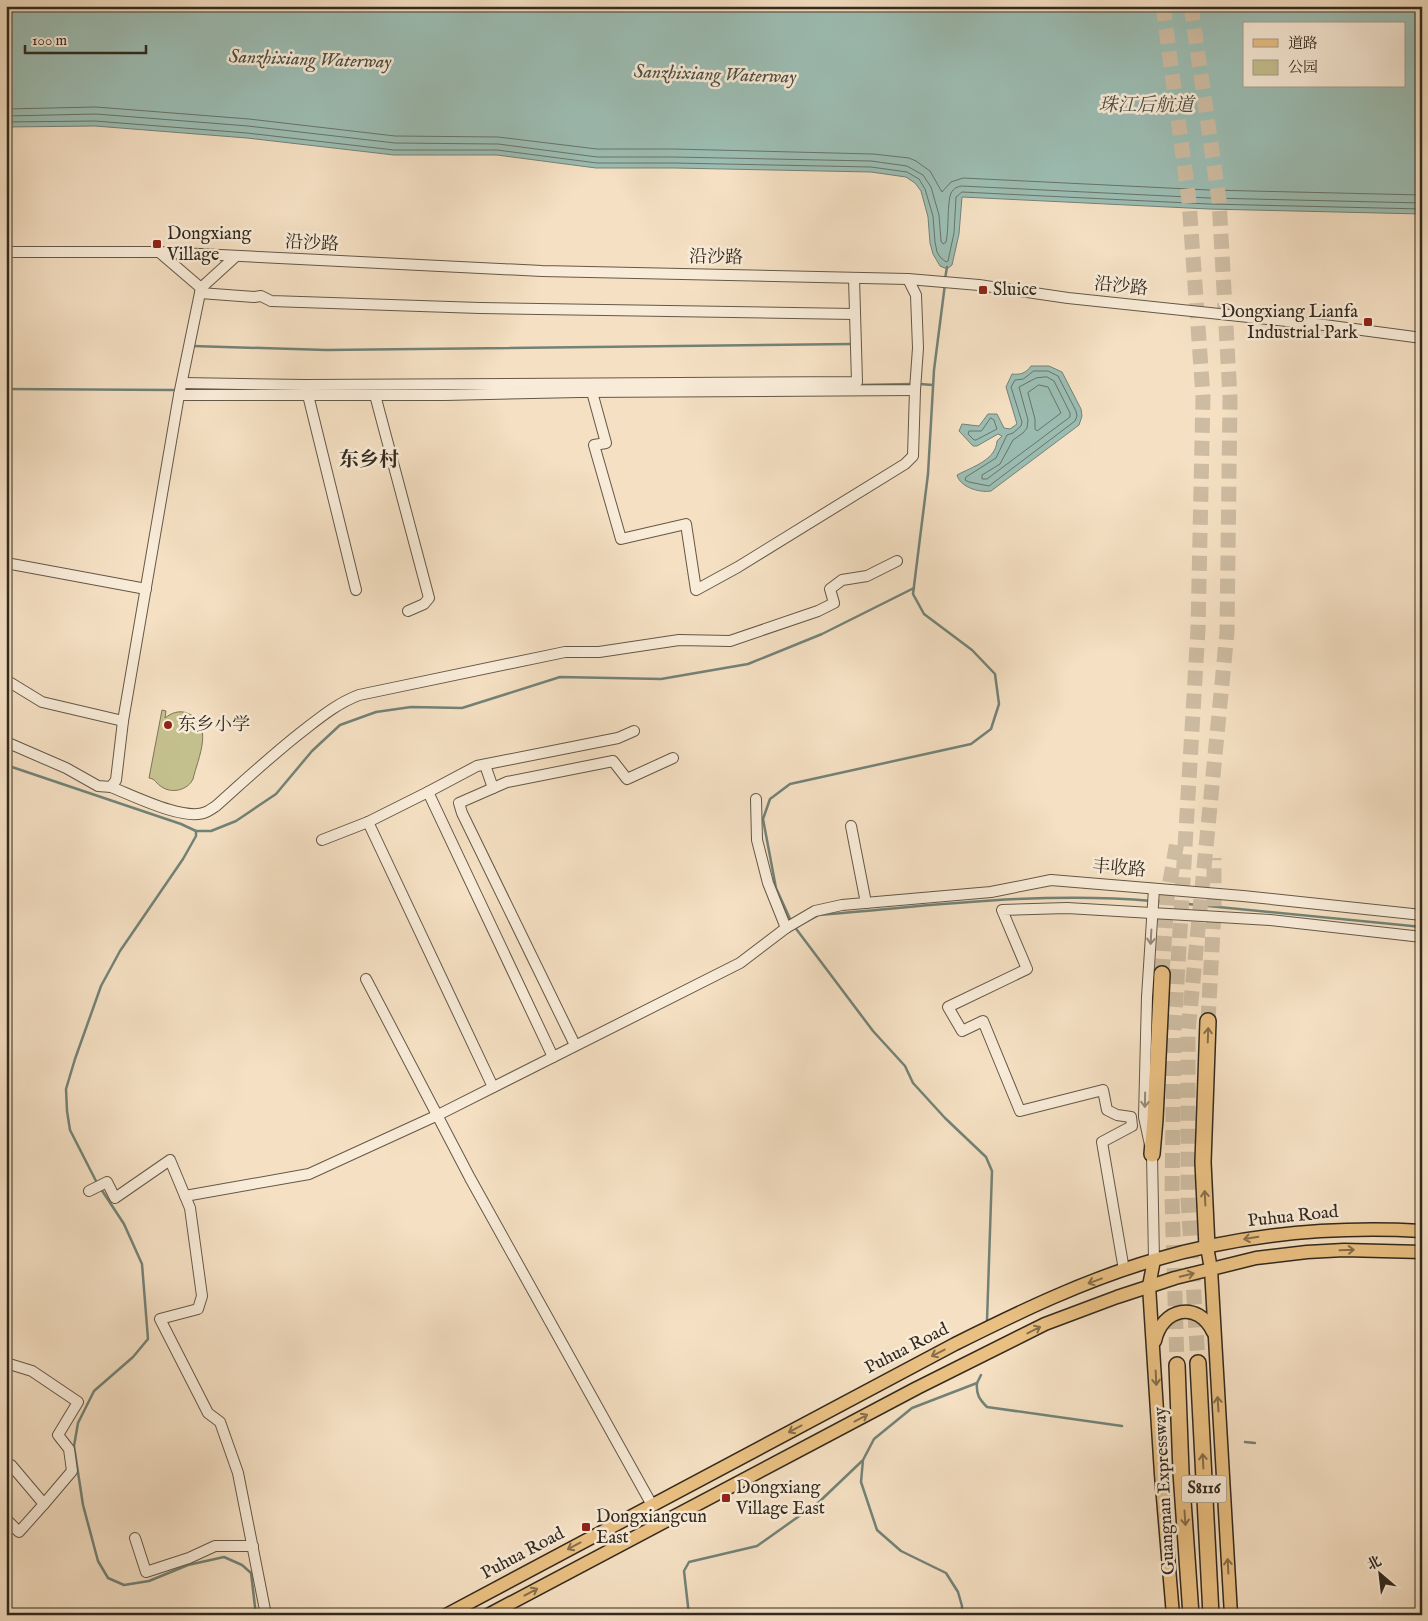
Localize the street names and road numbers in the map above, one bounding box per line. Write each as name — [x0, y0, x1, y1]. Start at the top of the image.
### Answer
street label: 沿沙路 — [284, 231, 340, 257]
street label: 沿沙路 — [689, 246, 743, 270]
street label: 沿沙路 — [1093, 273, 1149, 301]
street label: 丰收路 — [1091, 855, 1147, 883]
street label: Puhua Road — [1247, 1201, 1340, 1233]
street label: Puhua Road — [861, 1318, 953, 1380]
street label: Guangnan Expressway — [1149, 1406, 1181, 1576]
road number: S8116 — [1182, 1476, 1226, 1502]
street label: Puhua Road — [477, 1522, 569, 1586]

